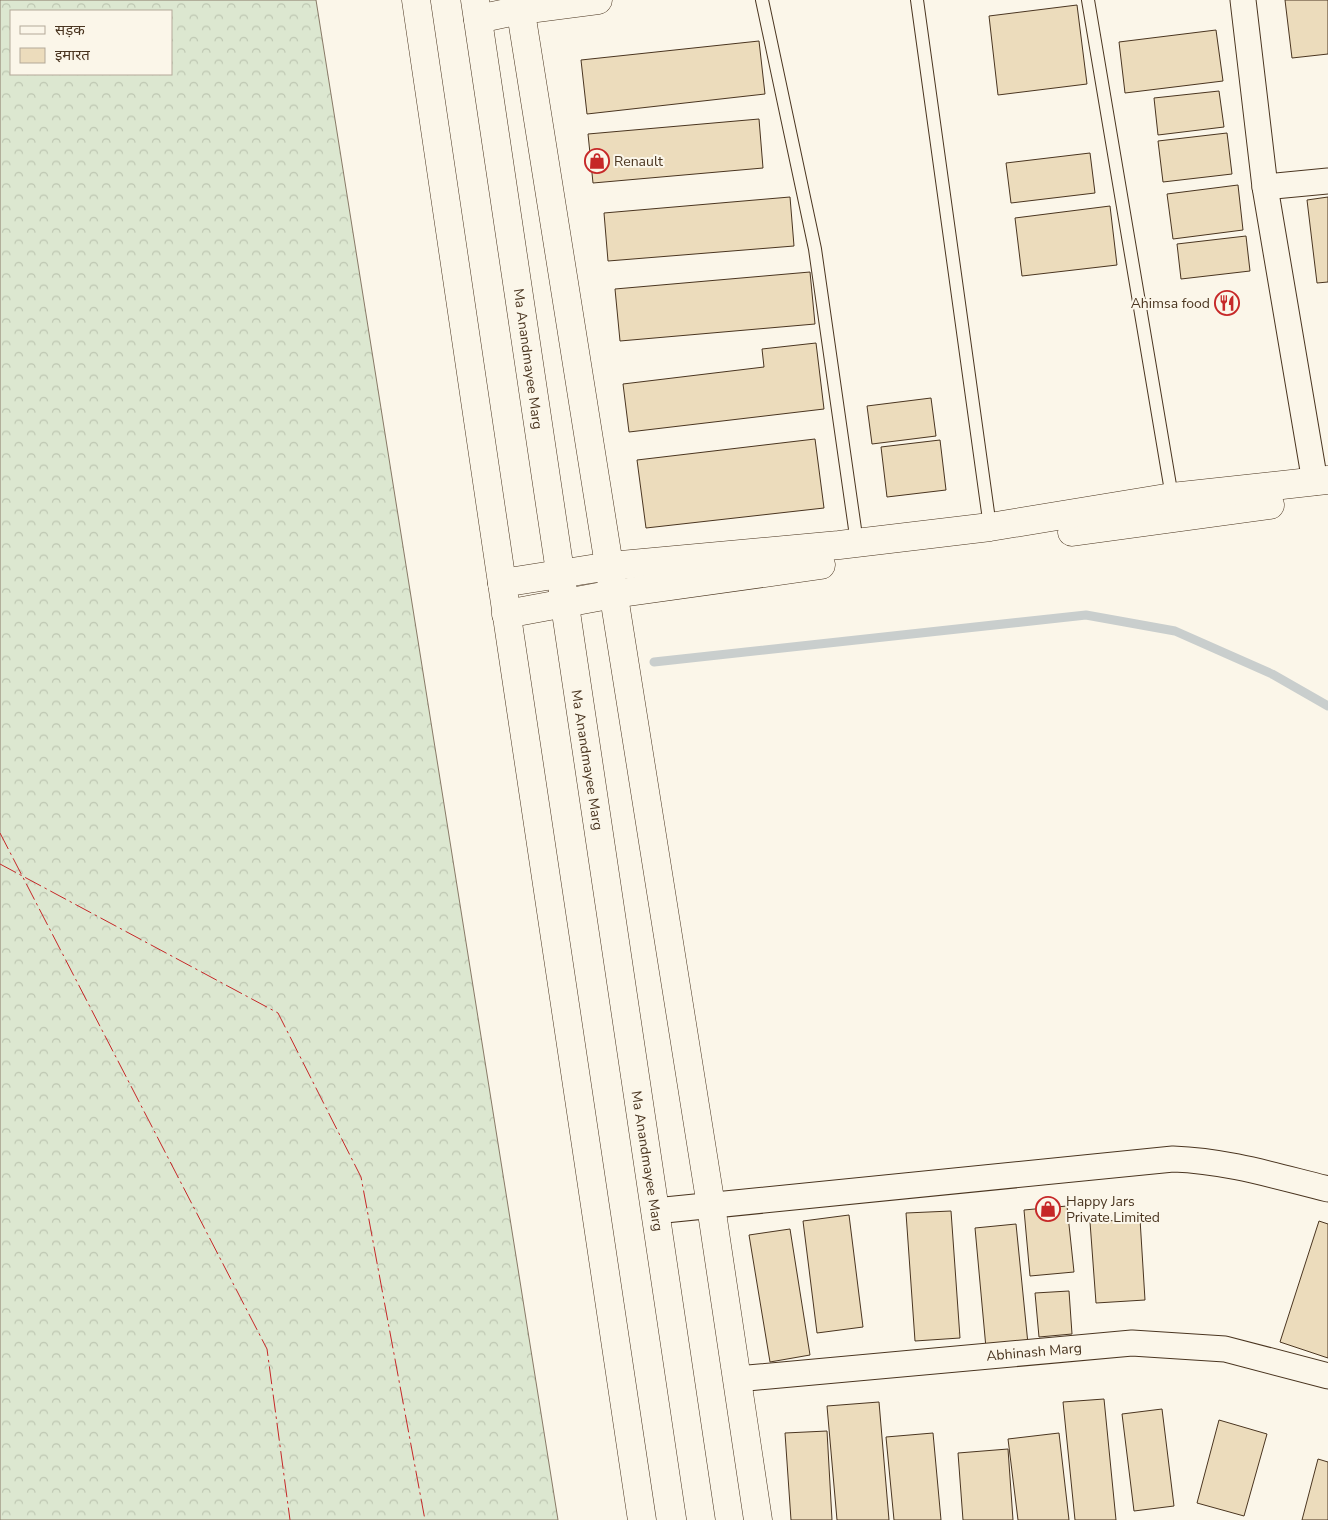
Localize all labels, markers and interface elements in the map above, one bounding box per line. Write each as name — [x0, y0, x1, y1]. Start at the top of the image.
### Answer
legend — [10, 10, 172, 75]
text: सड़क — [55, 20, 85, 40]
text: इमारत — [55, 45, 90, 65]
shop icon: Renault — [584, 148, 610, 174]
place label: Renault — [614, 152, 663, 171]
street label: Ma Anandmayee Marg — [509, 287, 547, 431]
restaurant icon: Ahimsa food — [1214, 290, 1240, 316]
place label: Ahimsa food — [1131, 294, 1210, 313]
street label: Ma Anandmayee Marg — [567, 688, 607, 832]
street label: Ma Anandmayee Marg — [627, 1089, 667, 1233]
place label: Happy Jars Private Limited — [1066, 1192, 1160, 1227]
shop icon: Happy Jars Private Limited — [1035, 1196, 1061, 1222]
street label: Abhinash Marg — [985, 1338, 1083, 1366]

